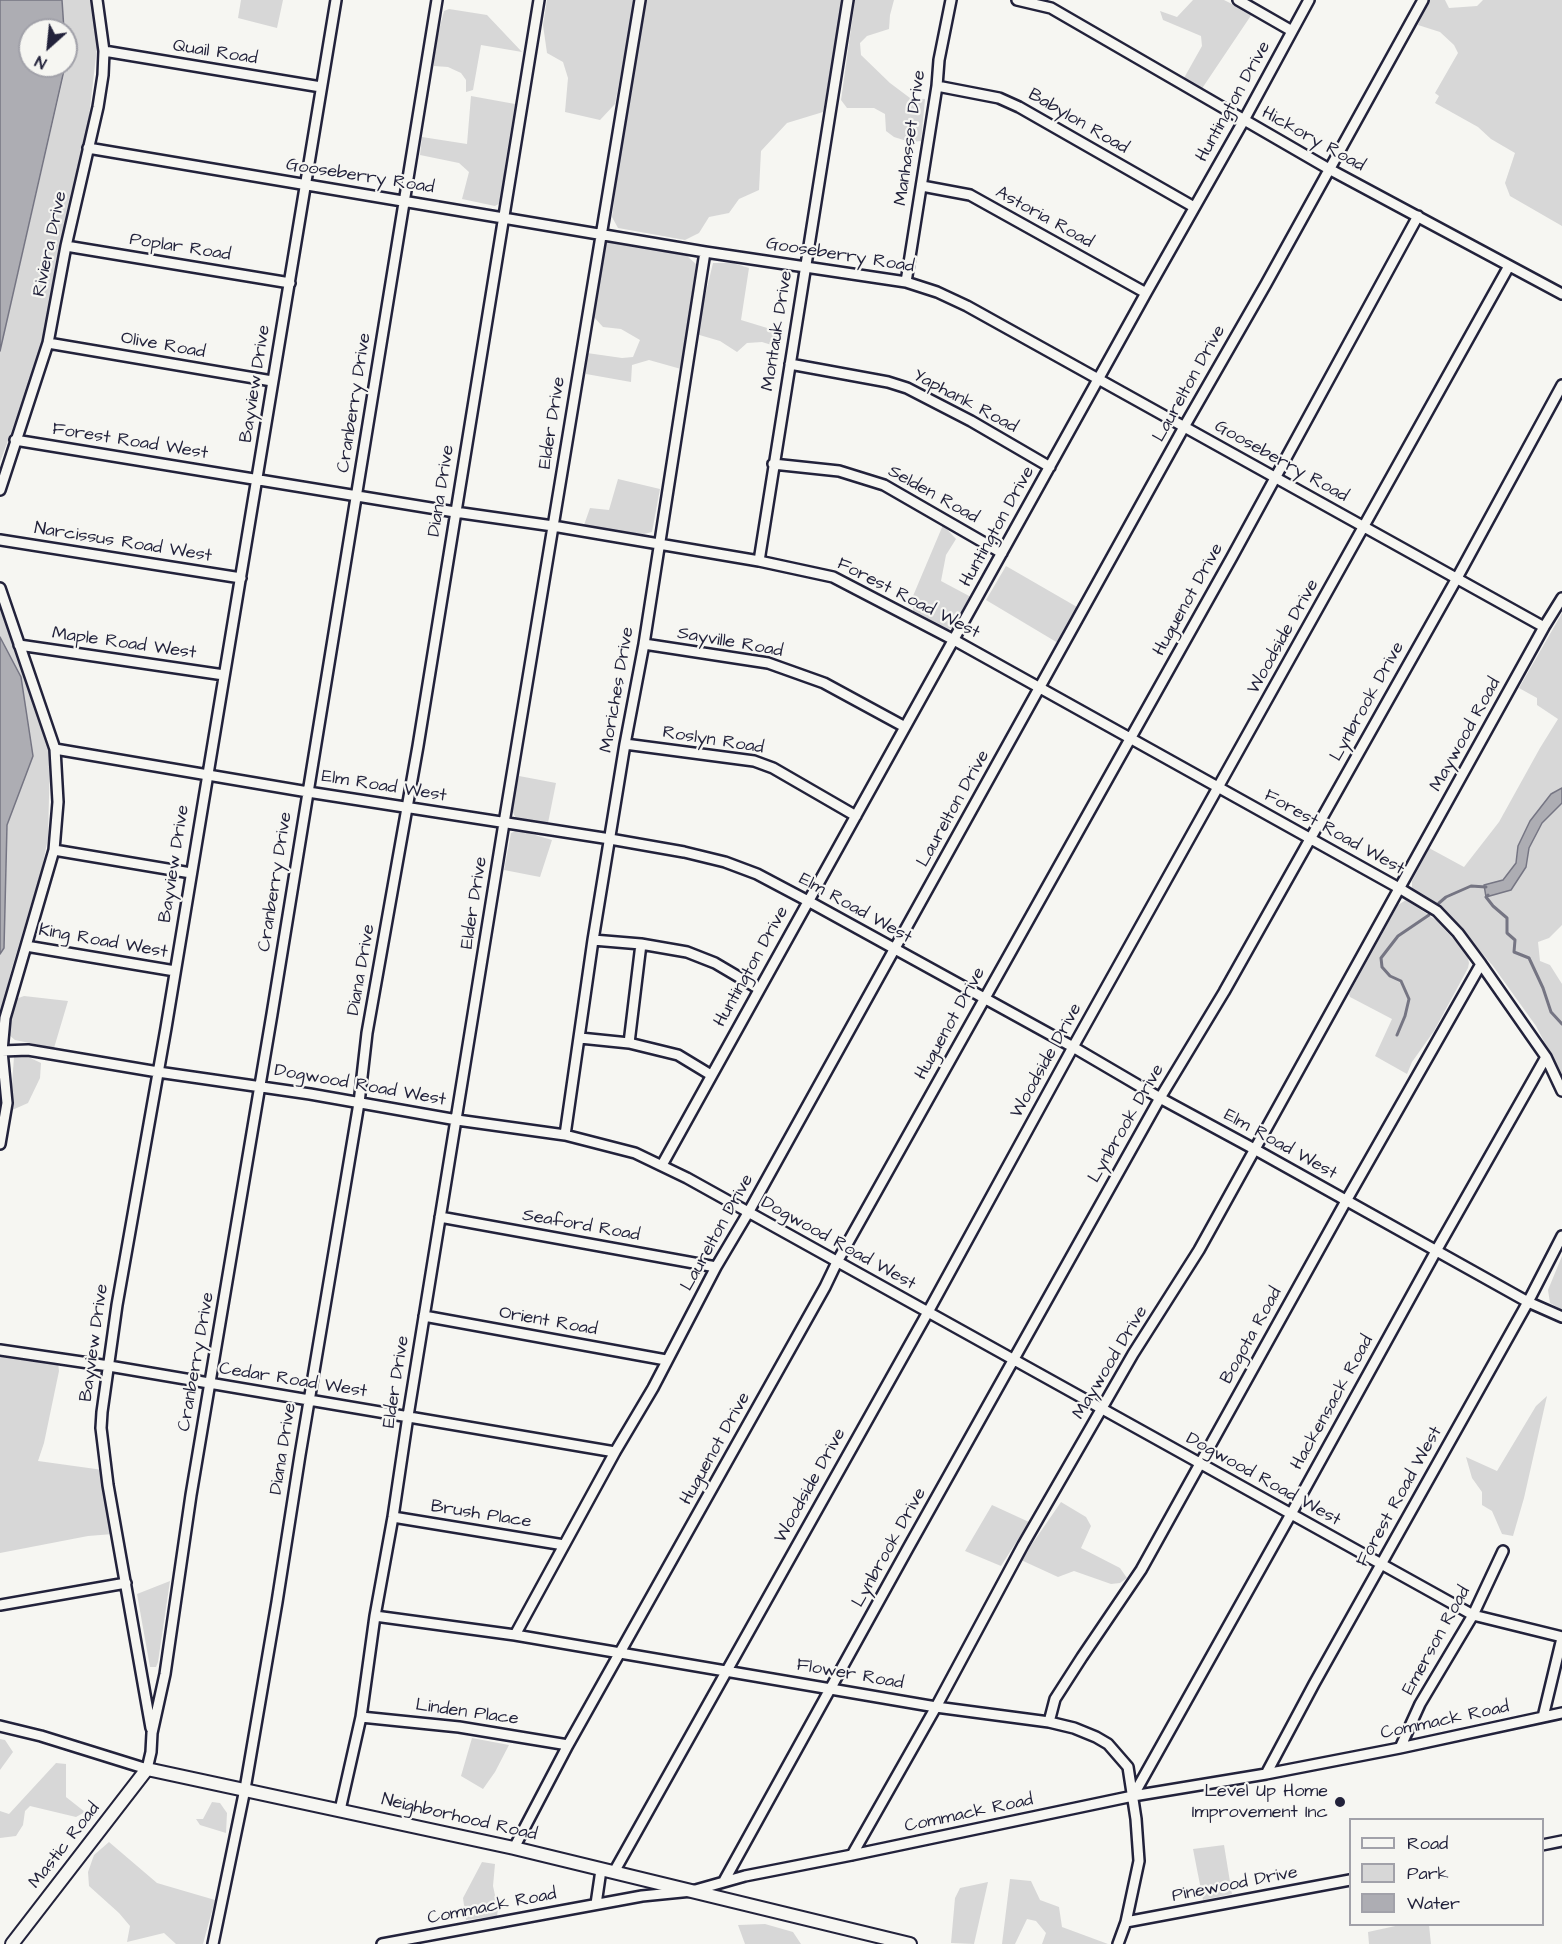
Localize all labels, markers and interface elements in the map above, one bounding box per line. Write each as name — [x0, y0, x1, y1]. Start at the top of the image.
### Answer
north arrow — [18, 18, 78, 78]
street label: Quail Road — [171, 36, 259, 70]
street label: Huntington Drive — [1192, 38, 1276, 166]
text: N — [31, 50, 50, 74]
street label: Manhasset Drive — [891, 69, 931, 207]
street label: Babylon Road — [1024, 85, 1132, 159]
street label: Hickory Road — [1258, 103, 1368, 177]
street label: Gooseberry Road — [284, 155, 436, 199]
street label: Astoria Road — [991, 182, 1097, 254]
street label: Riviera Drive — [29, 189, 73, 299]
street label: Poplar Road — [128, 229, 232, 267]
street label: Gooseberry Road — [764, 234, 916, 278]
street label: Montauk Drive — [758, 269, 798, 393]
street label: Laurelton Drive — [1149, 322, 1231, 446]
street label: Bayview Drive — [236, 324, 276, 444]
street label: Olive Road — [119, 328, 207, 364]
street label: Cranberry Drive — [333, 332, 377, 474]
street label: Yaphank Road — [909, 365, 1021, 439]
street label: Elder Drive — [535, 375, 571, 471]
street label: Gooseberry Road — [1210, 416, 1352, 508]
street label: Forest Road West — [51, 419, 209, 465]
street label: Diana Drive — [424, 444, 460, 538]
street label: Selden Road — [884, 461, 982, 529]
street label: Huntington Drive — [956, 463, 1040, 591]
street label: Narcissus Road West — [33, 518, 213, 568]
street label: Huguenot Drive — [1149, 540, 1229, 660]
street label: Forest Road West — [833, 554, 983, 644]
street label: Woodside Drive — [1244, 576, 1324, 698]
street label: Maple Road West — [51, 623, 197, 665]
street label: Sayville Road — [676, 623, 784, 663]
street label: Moriches Drive — [596, 625, 640, 755]
street label: Lynbrook Drive — [1326, 638, 1410, 766]
street label: Maywood Road — [1426, 674, 1506, 796]
street label: Roslyn Road — [661, 722, 765, 760]
street label: Laurelton Drive — [913, 747, 995, 871]
street label: Elm Road West — [320, 766, 448, 808]
street label: Forest Road West — [1260, 785, 1408, 881]
street label: Bayview Drive — [155, 804, 195, 924]
street label: Cranberry Drive — [254, 811, 298, 953]
street label: Elder Drive — [457, 855, 493, 951]
street label: Elm Road West — [795, 869, 915, 949]
street label: Huntington Drive — [710, 903, 794, 1031]
street label: King Road West — [37, 920, 169, 964]
street label: Diana Drive — [343, 923, 381, 1017]
street label: Huguenot Drive — [911, 964, 991, 1084]
street label: Woodside Drive — [1007, 1000, 1087, 1122]
street label: Dogwood Road West — [273, 1060, 447, 1112]
street label: Lynbrook Drive — [1084, 1061, 1170, 1187]
street label: Elm Road West — [1220, 1105, 1340, 1185]
street label: Laurelton Drive — [677, 1171, 759, 1295]
street label: Dogwood Road West — [757, 1192, 919, 1296]
street label: Seaford Road — [521, 1205, 641, 1247]
street label: Bayview Drive — [76, 1283, 114, 1403]
street label: Bogota Road — [1217, 1284, 1287, 1388]
street label: Cranberry Drive — [174, 1291, 220, 1433]
street label: Maywood Drive — [1069, 1302, 1153, 1424]
street label: Orient Road — [497, 1303, 599, 1341]
street label: Hackensack Road — [1287, 1332, 1379, 1474]
street label: Elder Drive — [379, 1334, 415, 1430]
street label: Cedar Road West — [217, 1359, 369, 1403]
street label: Huguenot Drive — [676, 1389, 756, 1509]
street label: Diana Drive — [266, 1402, 302, 1496]
street label: Forest Road West — [1352, 1423, 1448, 1571]
street label: Woodside Drive — [771, 1425, 851, 1547]
street label: Dogwood Road West — [1182, 1428, 1344, 1532]
street label: Lynbrook Drive — [848, 1484, 932, 1612]
street label: Brush Place — [429, 1496, 533, 1534]
street label: Emerson Road — [1398, 1583, 1476, 1699]
street label: Flower Road — [795, 1655, 905, 1695]
street label: Linden Place — [414, 1695, 520, 1731]
street label: Commack Road — [1379, 1697, 1511, 1745]
place label: Level Up Home Improvement Inc — [1192, 1781, 1328, 1824]
street label: Neighborhood Road — [379, 1790, 539, 1846]
street label: Commack Road — [903, 1790, 1035, 1838]
marker: Level Up Home Improvement Inc — [1333, 1795, 1347, 1809]
street label: Mastic Road — [25, 1799, 105, 1893]
legend — [1349, 1818, 1544, 1926]
text: Road — [1407, 1831, 1448, 1856]
text: Park — [1407, 1861, 1449, 1886]
street label: Pinewood Drive — [1170, 1862, 1300, 1908]
street label: Commack Road — [426, 1884, 558, 1930]
text: Water — [1407, 1891, 1460, 1916]

